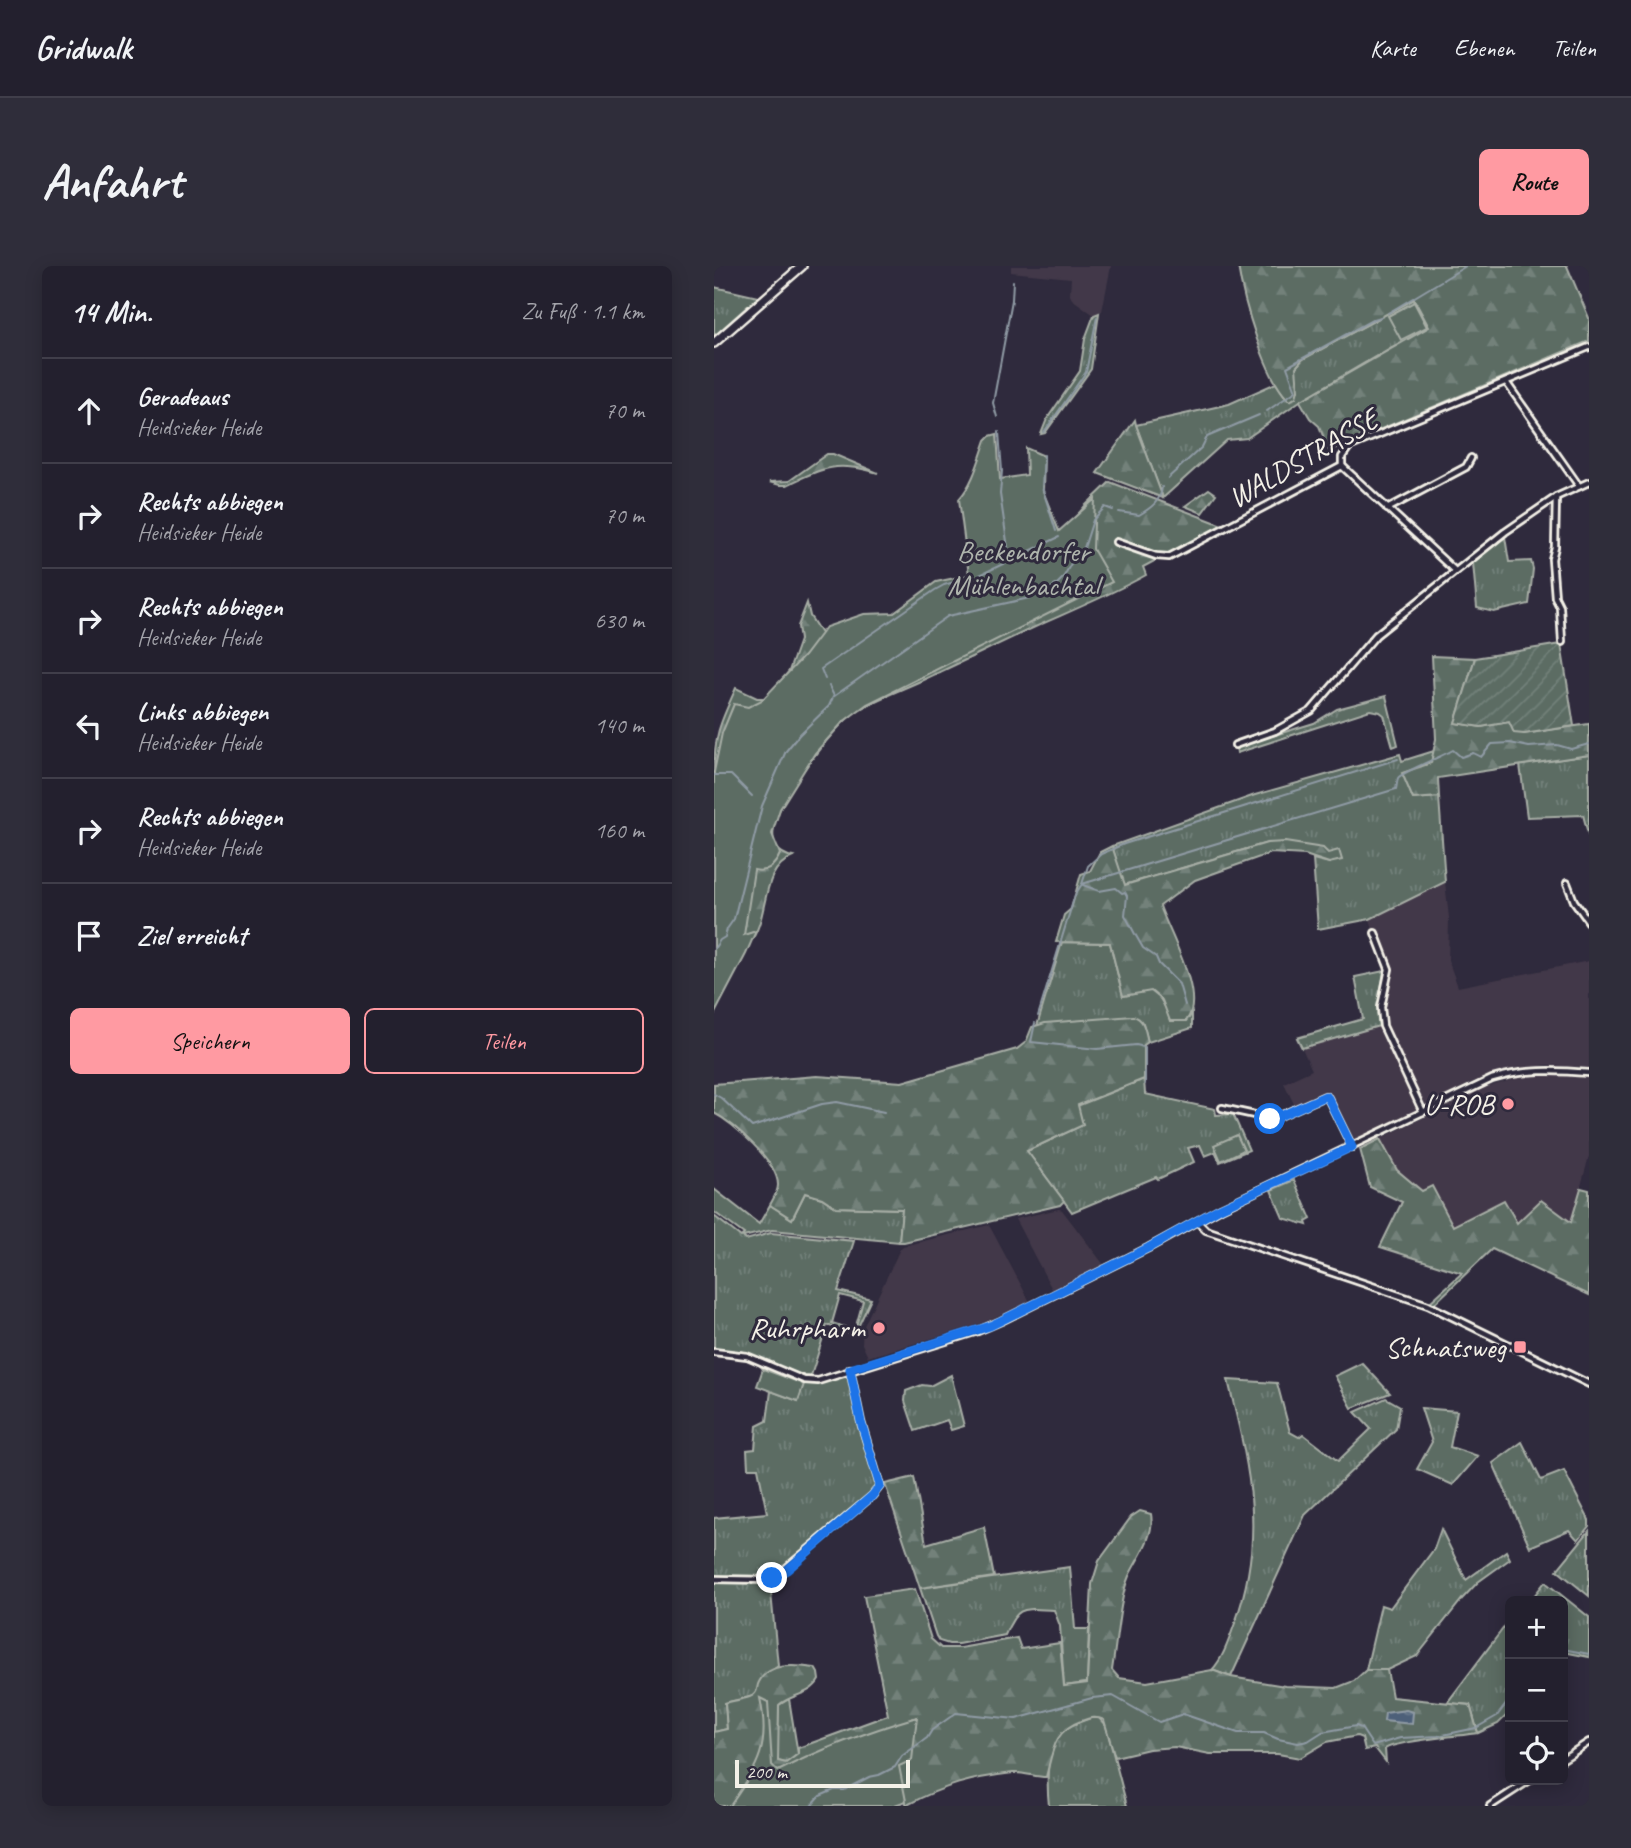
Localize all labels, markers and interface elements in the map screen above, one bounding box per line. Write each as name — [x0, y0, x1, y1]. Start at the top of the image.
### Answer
text: Gridwalk — [35, 27, 132, 69]
text: Karte — [1370, 33, 1416, 63]
text: Ebenen — [1454, 33, 1514, 63]
text: Teilen — [1552, 33, 1596, 63]
button: Route — [1479, 149, 1589, 215]
text: Anfahrt — [42, 151, 182, 213]
text: 14 Min. — [70, 293, 152, 331]
text: Zu Fuß · 1.1 km — [522, 297, 644, 326]
text: Geradeaus — [137, 380, 228, 413]
icon: ahead — [70, 392, 108, 430]
text: 70 m — [605, 396, 644, 425]
street label: WALDSTRASSE — [1221, 398, 1388, 516]
text: Heidsieker Heide — [137, 413, 261, 442]
text: Rechts abbiegen — [137, 485, 283, 518]
icon: right — [70, 497, 108, 535]
text: 70 m — [605, 501, 644, 530]
text: Heidsieker Heide — [137, 518, 261, 547]
park label: Beckendorfer Mühlenbachtal — [947, 532, 1104, 604]
text: Rechts abbiegen — [137, 590, 283, 623]
icon: right — [70, 602, 108, 640]
text: 630 m — [595, 606, 644, 635]
text: Heidsieker Heide — [137, 623, 261, 652]
text: Links abbiegen — [137, 695, 268, 728]
icon: left — [70, 707, 108, 745]
text: 140 m — [595, 711, 644, 740]
text: Heidsieker Heide — [137, 728, 261, 757]
text: Rechts abbiegen — [137, 800, 283, 833]
icon: right — [70, 812, 108, 850]
text: 160 m — [595, 816, 644, 845]
text: Heidsieker Heide — [137, 833, 261, 862]
icon: arrive — [70, 917, 108, 955]
text: Ziel erreicht — [137, 919, 247, 952]
button: Speichern — [70, 1008, 350, 1074]
button: Teilen — [364, 1008, 644, 1074]
place label: U-ROB — [1424, 1085, 1497, 1123]
marker: U-ROB — [1500, 1096, 1516, 1112]
route start — [1254, 1103, 1285, 1134]
place label: Ruhrpharm — [749, 1309, 866, 1347]
marker: Ruhrpharm — [871, 1320, 887, 1336]
place label: Schnatsweg — [1385, 1328, 1507, 1366]
marker: Schnatsweg — [1512, 1339, 1528, 1355]
route end — [756, 1562, 787, 1593]
map controls — [1505, 1596, 1568, 1785]
button: + — [1505, 1596, 1568, 1659]
button: − — [1505, 1659, 1568, 1722]
button: locate — [1505, 1722, 1568, 1785]
scale bar — [735, 1757, 910, 1789]
text: 200 m — [746, 1760, 787, 1784]

